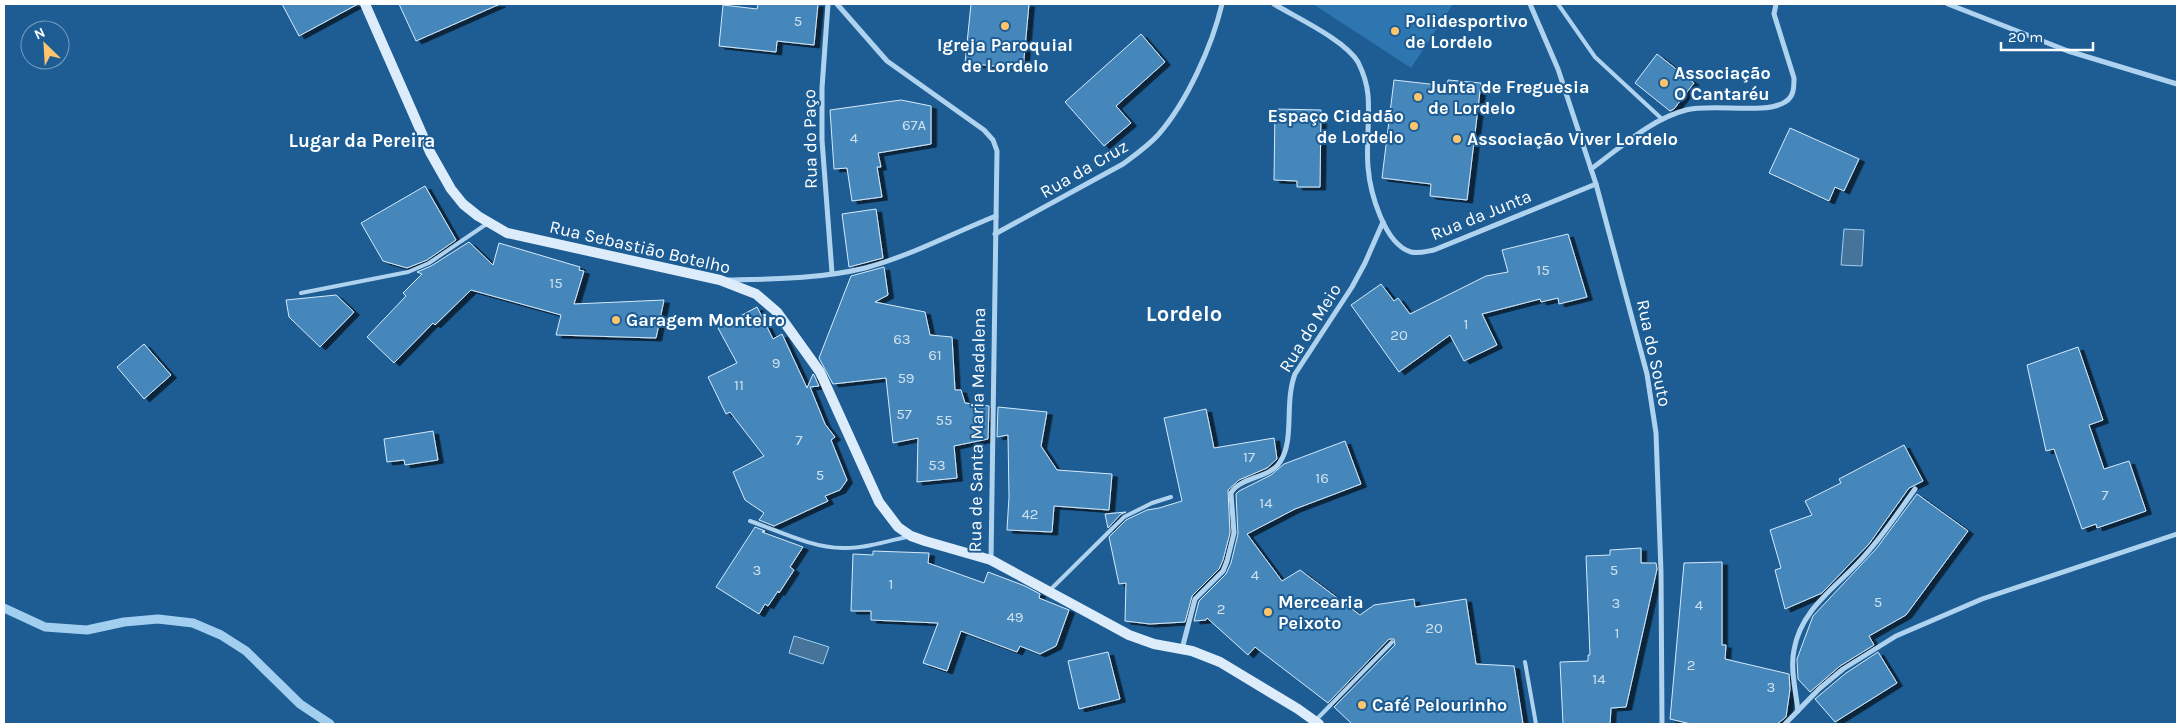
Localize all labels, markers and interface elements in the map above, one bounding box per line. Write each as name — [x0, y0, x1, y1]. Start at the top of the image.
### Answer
place label: Polidesportivo de Lordelo — [1405, 10, 1528, 53]
house number: 5 — [794, 12, 802, 30]
north arrow — [20, 20, 70, 70]
marker: Igreja Paroquial de Lordelo — [999, 20, 1011, 32]
scale bar — [2001, 20, 2094, 52]
text: N — [32, 24, 48, 43]
marker: Polidesportivo de Lordelo — [1389, 25, 1401, 37]
text: 20 m — [2008, 28, 2043, 46]
place label: Igreja Paroquial de Lordelo — [937, 34, 1073, 77]
place label: Associação O Cantaréu — [1674, 62, 1771, 105]
place label: Junta de Freguesia de Lordelo — [1428, 76, 1590, 119]
marker: Associação O Cantaréu — [1658, 77, 1670, 89]
street label: Rua do Paço — [798, 89, 822, 189]
marker: Junta de Freguesia de Lordelo — [1412, 91, 1424, 103]
place label: Espaço Cidadão de Lordelo — [1268, 105, 1404, 148]
house number: 67A — [902, 116, 927, 134]
marker: Espaço Cidadão de Lordelo — [1408, 120, 1420, 132]
place label: Associação Viver Lordelo — [1467, 128, 1678, 150]
house number: 4 — [850, 129, 859, 147]
district label: Lugar da Pereira — [289, 130, 435, 152]
marker: Associação Viver Lordelo — [1451, 133, 1463, 145]
street label: Rua da Cruz — [1036, 135, 1132, 203]
street label: Rua da Junta — [1427, 185, 1535, 245]
street label: Rua Sebastião Botelho — [547, 215, 733, 279]
house number: 15 — [1536, 261, 1550, 279]
house number: 15 — [549, 274, 563, 292]
street label: Rua do Meio — [1274, 280, 1346, 376]
street label: Rua do Souto — [1632, 297, 1676, 409]
district label: Lordelo — [1146, 301, 1222, 327]
street label: Rua de Santa Maria Madalena — [964, 307, 990, 553]
place label: Garagem Monteiro — [626, 309, 785, 331]
marker: Garagem Monteiro — [610, 314, 622, 326]
house number: 1 — [1464, 315, 1468, 333]
house number: 20 — [1390, 326, 1408, 344]
house number: 63 — [893, 330, 911, 348]
house number: 61 — [928, 346, 942, 364]
house number: 9 — [772, 354, 780, 372]
house number: 59 — [897, 369, 915, 387]
house number: 11 — [734, 376, 744, 394]
house number: 57 — [896, 405, 912, 423]
house number: 55 — [936, 411, 952, 429]
house number: 7 — [795, 431, 803, 449]
house number: 17 — [1243, 448, 1255, 466]
house number: 53 — [928, 456, 946, 474]
house number: 5 — [816, 466, 824, 484]
house number: 16 — [1315, 469, 1329, 487]
house number: 7 — [2101, 486, 2109, 504]
house number: 14 — [1259, 494, 1273, 512]
house number: 42 — [1021, 505, 1039, 523]
house number: 3 — [753, 561, 761, 579]
house number: 5 — [1610, 561, 1618, 579]
house number: 4 — [1251, 566, 1260, 584]
house number: 1 — [889, 575, 893, 593]
place label: Mercearia Peixoto — [1278, 591, 1363, 634]
house number: 5 — [1874, 593, 1882, 611]
house number: 3 — [1612, 594, 1620, 612]
house number: 4 — [1695, 596, 1704, 614]
house number: 2 — [1217, 600, 1225, 618]
marker: Mercearia Peixoto — [1262, 606, 1274, 618]
house number: 49 — [1006, 608, 1024, 626]
house number: 20 — [1425, 619, 1443, 637]
house number: 1 — [1615, 624, 1619, 642]
house number: 2 — [1687, 656, 1695, 674]
house number: 14 — [1592, 670, 1606, 688]
house number: 3 — [1767, 678, 1775, 696]
place label: Café Pelourinho — [1372, 694, 1507, 716]
marker: Café Pelourinho — [1356, 699, 1368, 711]

